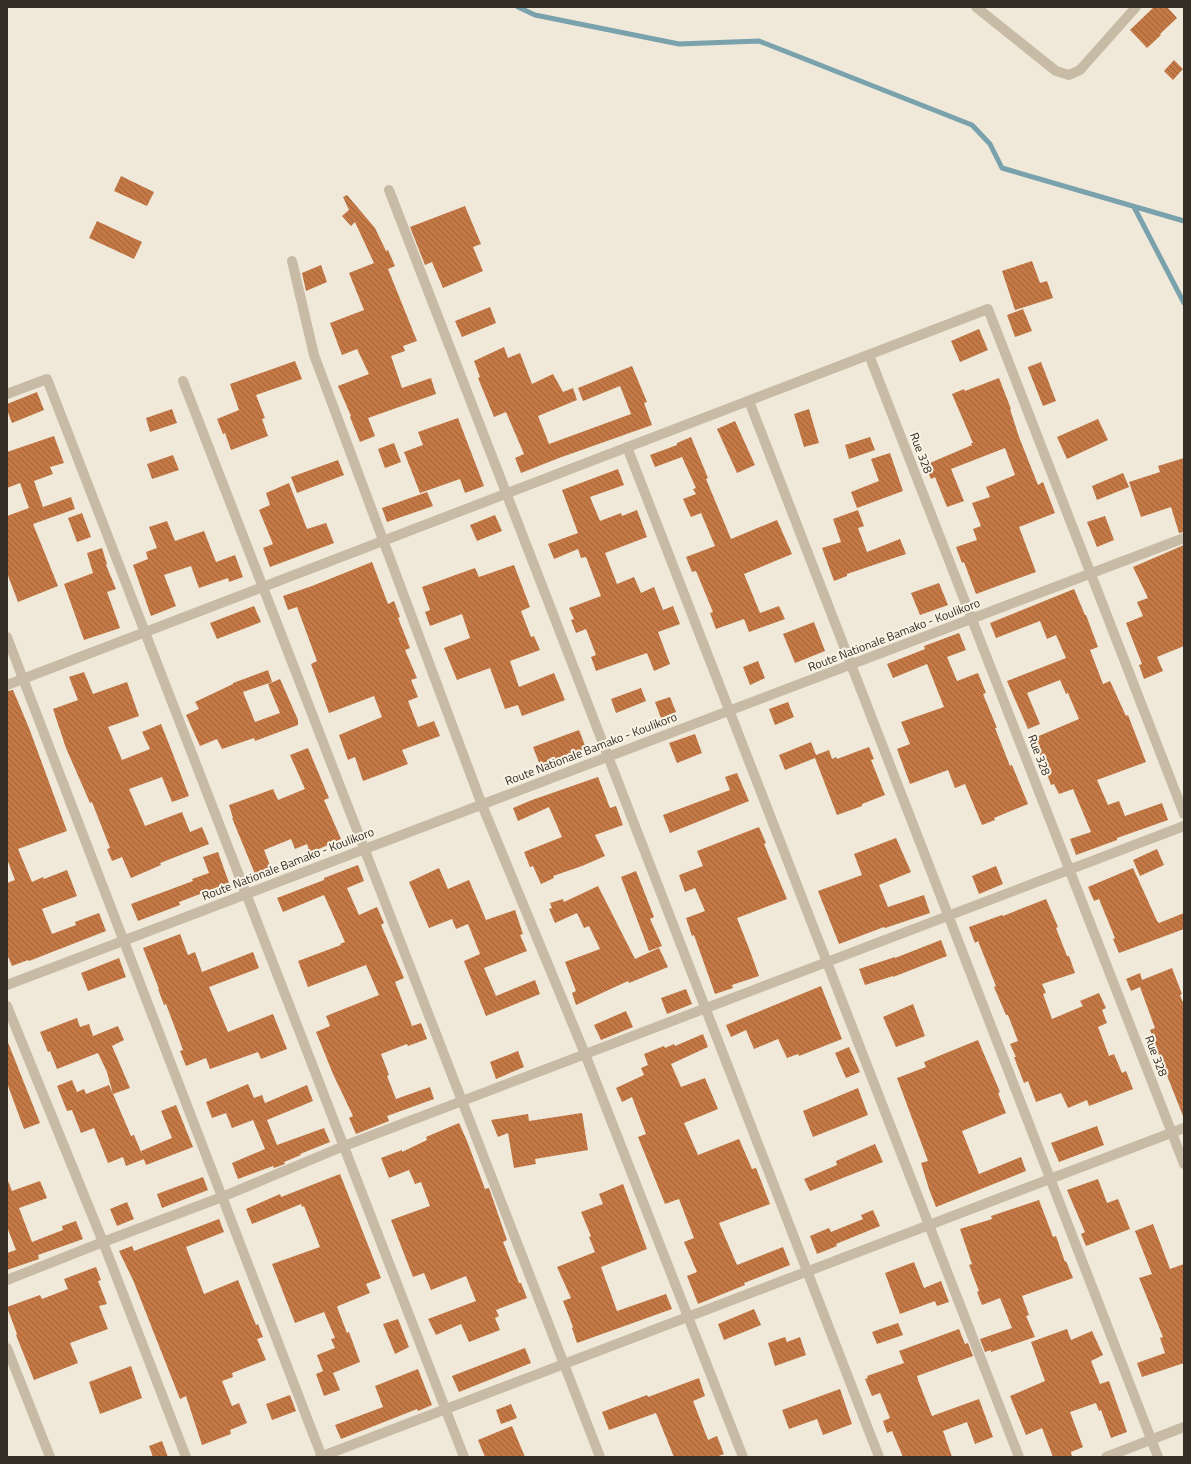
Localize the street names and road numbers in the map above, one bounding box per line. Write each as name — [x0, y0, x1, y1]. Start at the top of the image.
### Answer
street label: Rue 328 — [905, 430, 938, 476]
street label: Route Nationale Bamako - Koulikoro — [805, 593, 983, 676]
street label: Route Nationale Bamako - Koulikoro — [502, 707, 680, 790]
street label: Rue 328 — [1023, 732, 1056, 778]
street label: Route Nationale Bamako - Koulikoro — [199, 822, 377, 905]
street label: Rue 328 — [1140, 1033, 1173, 1079]

